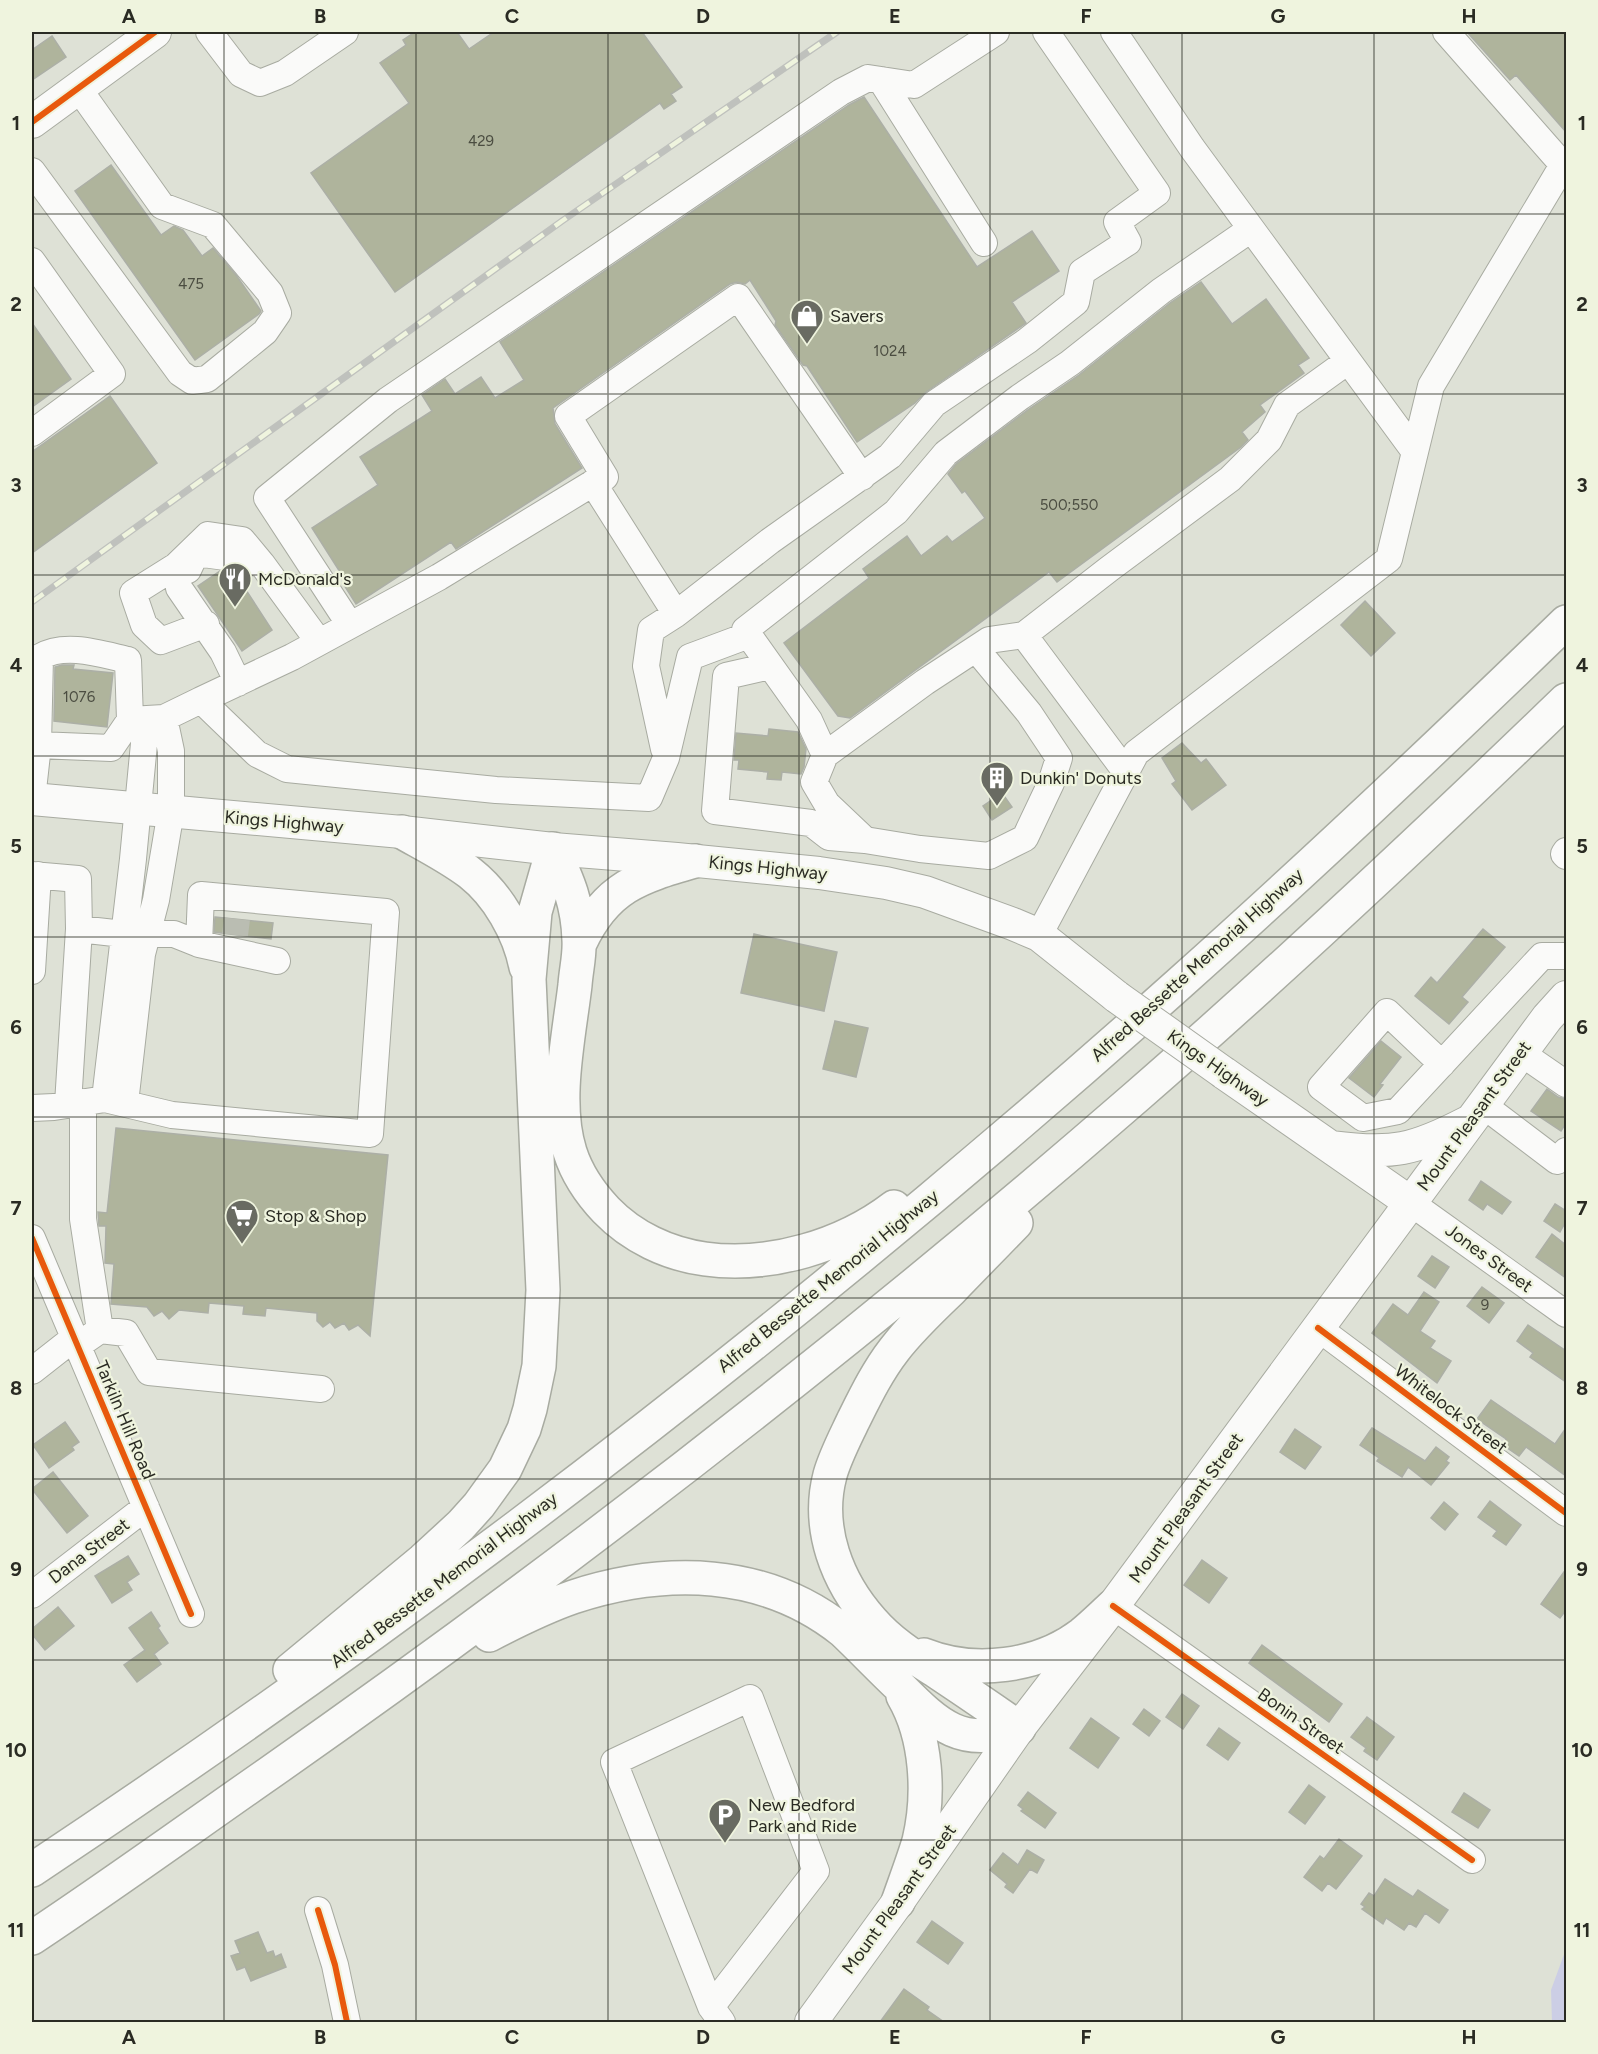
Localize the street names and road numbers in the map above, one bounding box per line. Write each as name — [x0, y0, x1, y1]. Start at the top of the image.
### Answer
street label: Kings Highway — [224, 806, 345, 838]
street label: Kings Highway — [708, 851, 829, 885]
street label: Alfred Bessette Memorial Highway — [1086, 863, 1308, 1066]
street label: Kings Highway — [1163, 1025, 1274, 1111]
street label: Mount Pleasant Street — [1412, 1037, 1536, 1195]
street label: Alfred Bessette Memorial Highway — [713, 1185, 943, 1377]
street label: Jones Street — [1441, 1219, 1537, 1297]
street label: Tarkiln Hill Road — [90, 1357, 160, 1483]
street label: Whitelock Street — [1390, 1359, 1512, 1459]
street label: Mount Pleasant Street — [1124, 1429, 1248, 1587]
street label: Alfred Bessette Memorial Highway — [326, 1487, 562, 1672]
street label: Dana Street — [44, 1513, 134, 1589]
street label: Bonin Street — [1254, 1683, 1349, 1759]
street label: Mount Pleasant Street — [837, 1820, 961, 1978]

